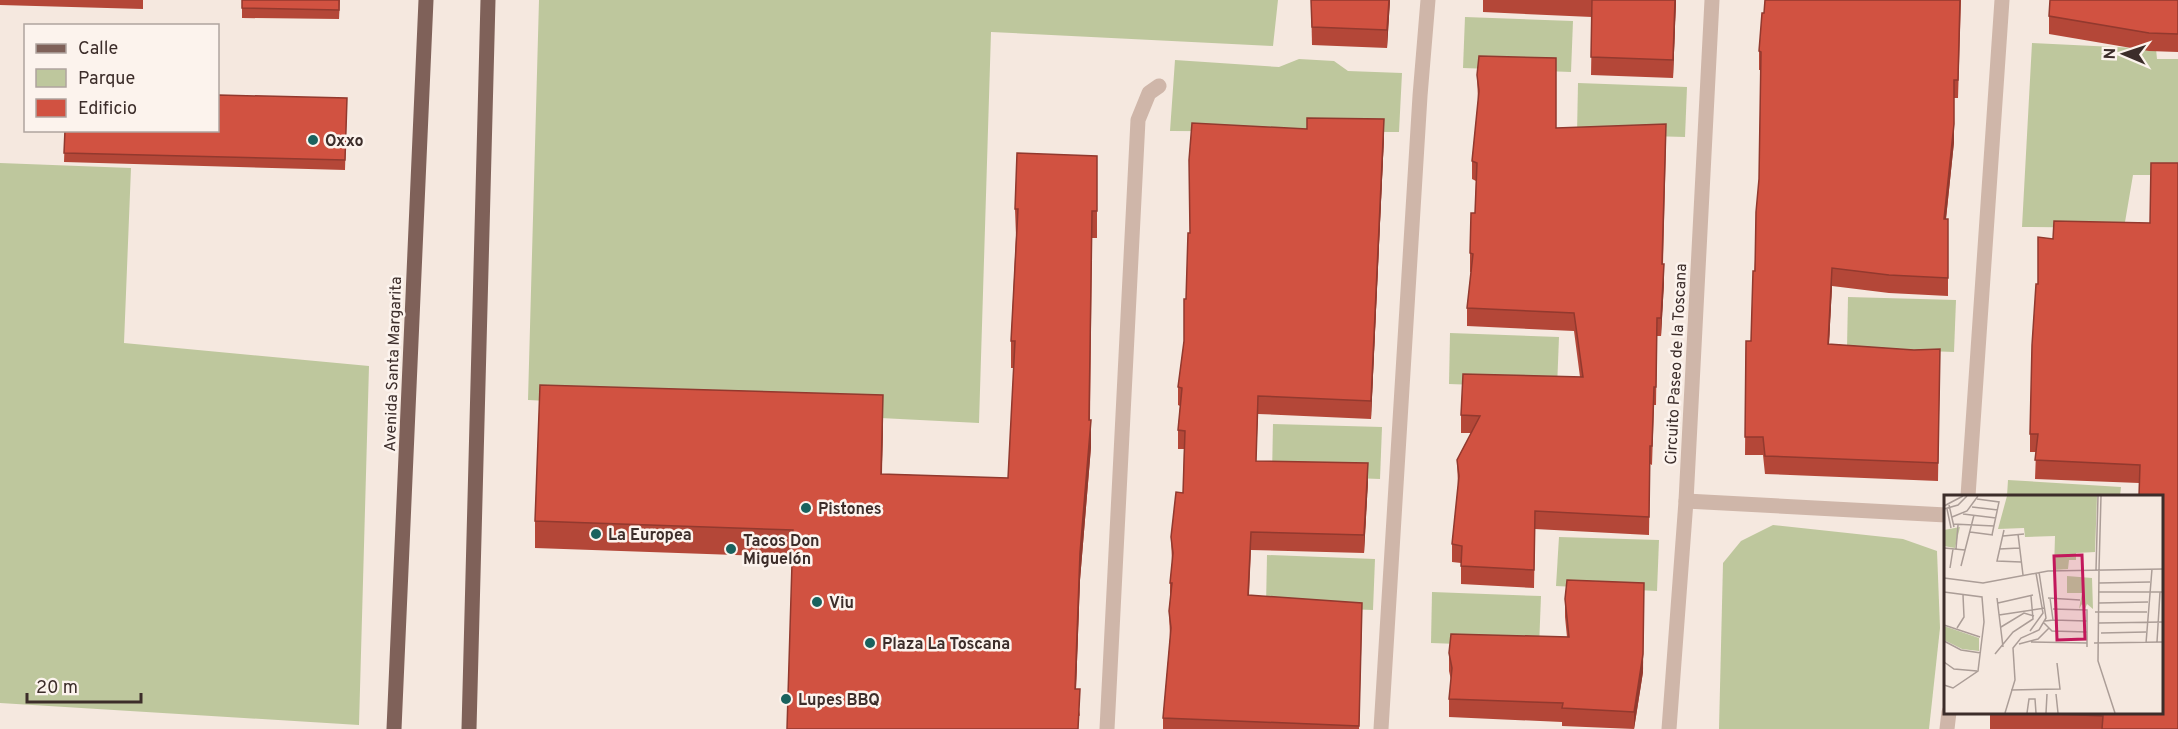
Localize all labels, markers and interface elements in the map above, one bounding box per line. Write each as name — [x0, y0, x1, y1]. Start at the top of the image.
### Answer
legend — [24, 24, 219, 132]
north arrow — [2094, 24, 2154, 84]
text: Calle — [78, 38, 118, 61]
text: N — [2101, 47, 2121, 60]
text: Parque — [78, 68, 135, 91]
text: Edificio — [78, 98, 137, 121]
place label: Oxxo — [325, 132, 364, 152]
marker: Oxxo — [306, 133, 320, 147]
street label: Circuito Paseo de la Toscana — [1662, 263, 1692, 465]
street label: Avenida Santa Margarita — [381, 276, 407, 452]
inset map — [1944, 495, 2163, 714]
place label: Pistones — [818, 500, 882, 520]
marker: Pistones — [799, 501, 813, 515]
place label: La Europea — [608, 526, 692, 546]
marker: La Europea — [589, 527, 603, 541]
place label: Tacos Don Miguelón — [743, 532, 820, 570]
marker: Tacos Don Miguelón — [724, 542, 738, 556]
place label: Viu — [829, 594, 854, 614]
marker: Viu — [810, 595, 824, 609]
place label: Plaza La Toscana — [882, 635, 1010, 655]
marker: Plaza La Toscana — [863, 636, 877, 650]
scale bar — [27, 666, 141, 704]
text: 20 m — [36, 677, 78, 700]
place label: Lupes BBQ — [798, 691, 880, 711]
marker: Lupes BBQ — [779, 692, 793, 706]

